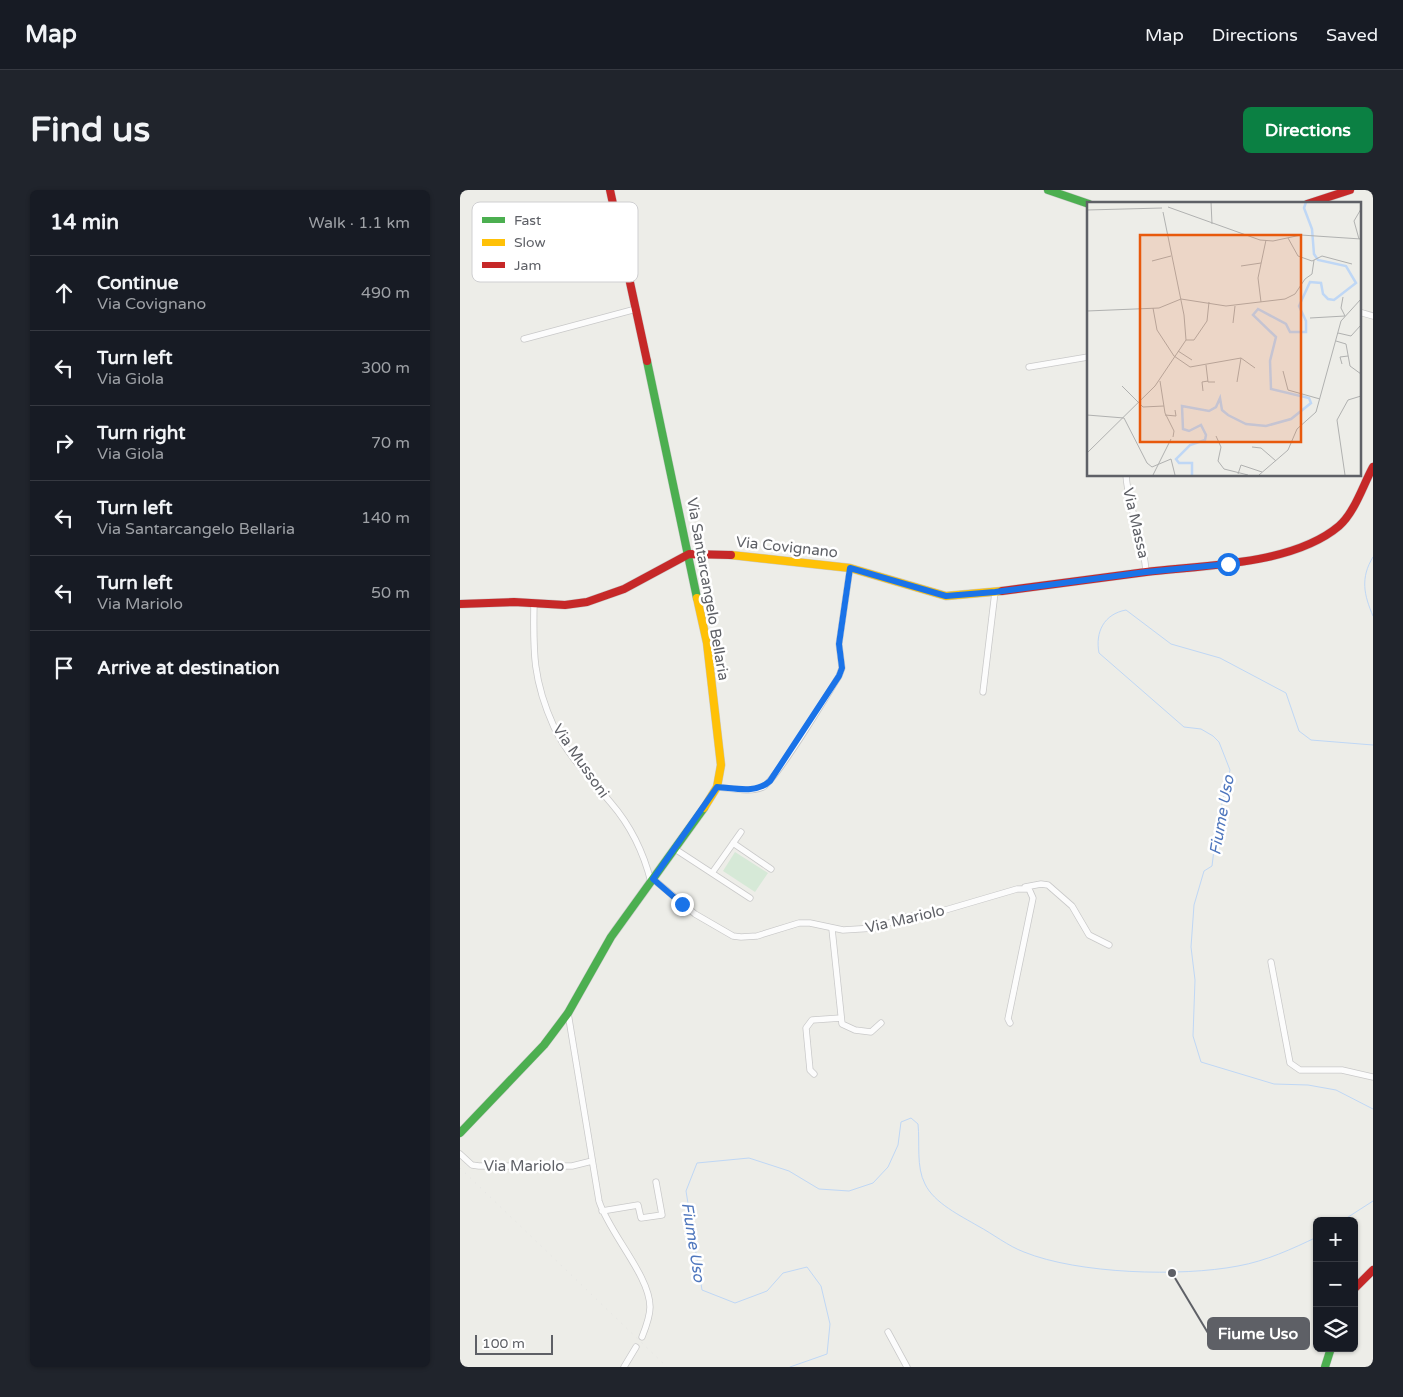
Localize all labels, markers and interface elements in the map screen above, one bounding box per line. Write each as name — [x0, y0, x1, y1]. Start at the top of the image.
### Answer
text: Map — [25, 20, 77, 49]
text: Map — [1145, 24, 1184, 46]
text: Directions — [1212, 24, 1298, 46]
text: Saved — [1326, 24, 1378, 46]
button: Directions — [1243, 107, 1373, 153]
text: Find us — [30, 109, 150, 151]
legend — [472, 202, 638, 282]
inset map — [1087, 202, 1361, 476]
text: 14 min — [50, 210, 119, 235]
text: Fast — [514, 212, 542, 229]
text: Walk · 1.1 km — [308, 213, 410, 233]
text: Slow — [514, 234, 546, 251]
text: Jam — [514, 257, 541, 274]
text: Continue — [97, 272, 179, 294]
icon: ahead — [50, 279, 78, 307]
text: 490 m — [361, 283, 410, 303]
text: Via Covignano — [97, 294, 206, 314]
text: Turn left — [97, 347, 173, 369]
icon: left — [50, 354, 78, 382]
text: 300 m — [361, 358, 410, 378]
text: Via Giola — [97, 369, 164, 389]
text: Turn right — [97, 422, 185, 444]
icon: right — [50, 429, 78, 457]
text: 70 m — [371, 433, 410, 453]
text: Via Giola — [97, 444, 164, 464]
street label: Via Massa — [1119, 486, 1153, 560]
street label: Via Santarcangelo Bellaria — [683, 496, 733, 682]
text: Turn left — [97, 497, 173, 519]
icon: left — [50, 504, 78, 532]
text: 140 m — [361, 508, 410, 528]
text: Via Santarcangelo Bellaria — [97, 519, 295, 539]
street label: Via Covignano — [735, 533, 839, 561]
route start — [1217, 553, 1240, 576]
text: Turn left — [97, 572, 173, 594]
icon: left — [50, 579, 78, 607]
text: 50 m — [371, 583, 410, 603]
text: Via Mariolo — [97, 594, 183, 614]
icon: arrive — [50, 654, 78, 682]
text: Arrive at destination — [97, 657, 280, 679]
street label: Via Mussoni — [549, 721, 613, 801]
water label: Fiume Uso — [1205, 773, 1239, 857]
route end — [671, 893, 694, 916]
street label: Via Mariolo — [864, 901, 946, 937]
street label: Via Mariolo — [484, 1157, 564, 1175]
water label: Fiume Uso — [677, 1201, 709, 1285]
map controls — [1313, 1217, 1358, 1352]
button: + — [1313, 1217, 1358, 1262]
button: − — [1313, 1262, 1358, 1307]
button: layers — [1313, 1307, 1358, 1352]
callout: Fiume Uso — [1208, 1318, 1309, 1349]
text: Fiume Uso — [1218, 1324, 1299, 1344]
scale bar — [475, 1332, 552, 1355]
text: 100 m — [482, 1335, 525, 1352]

